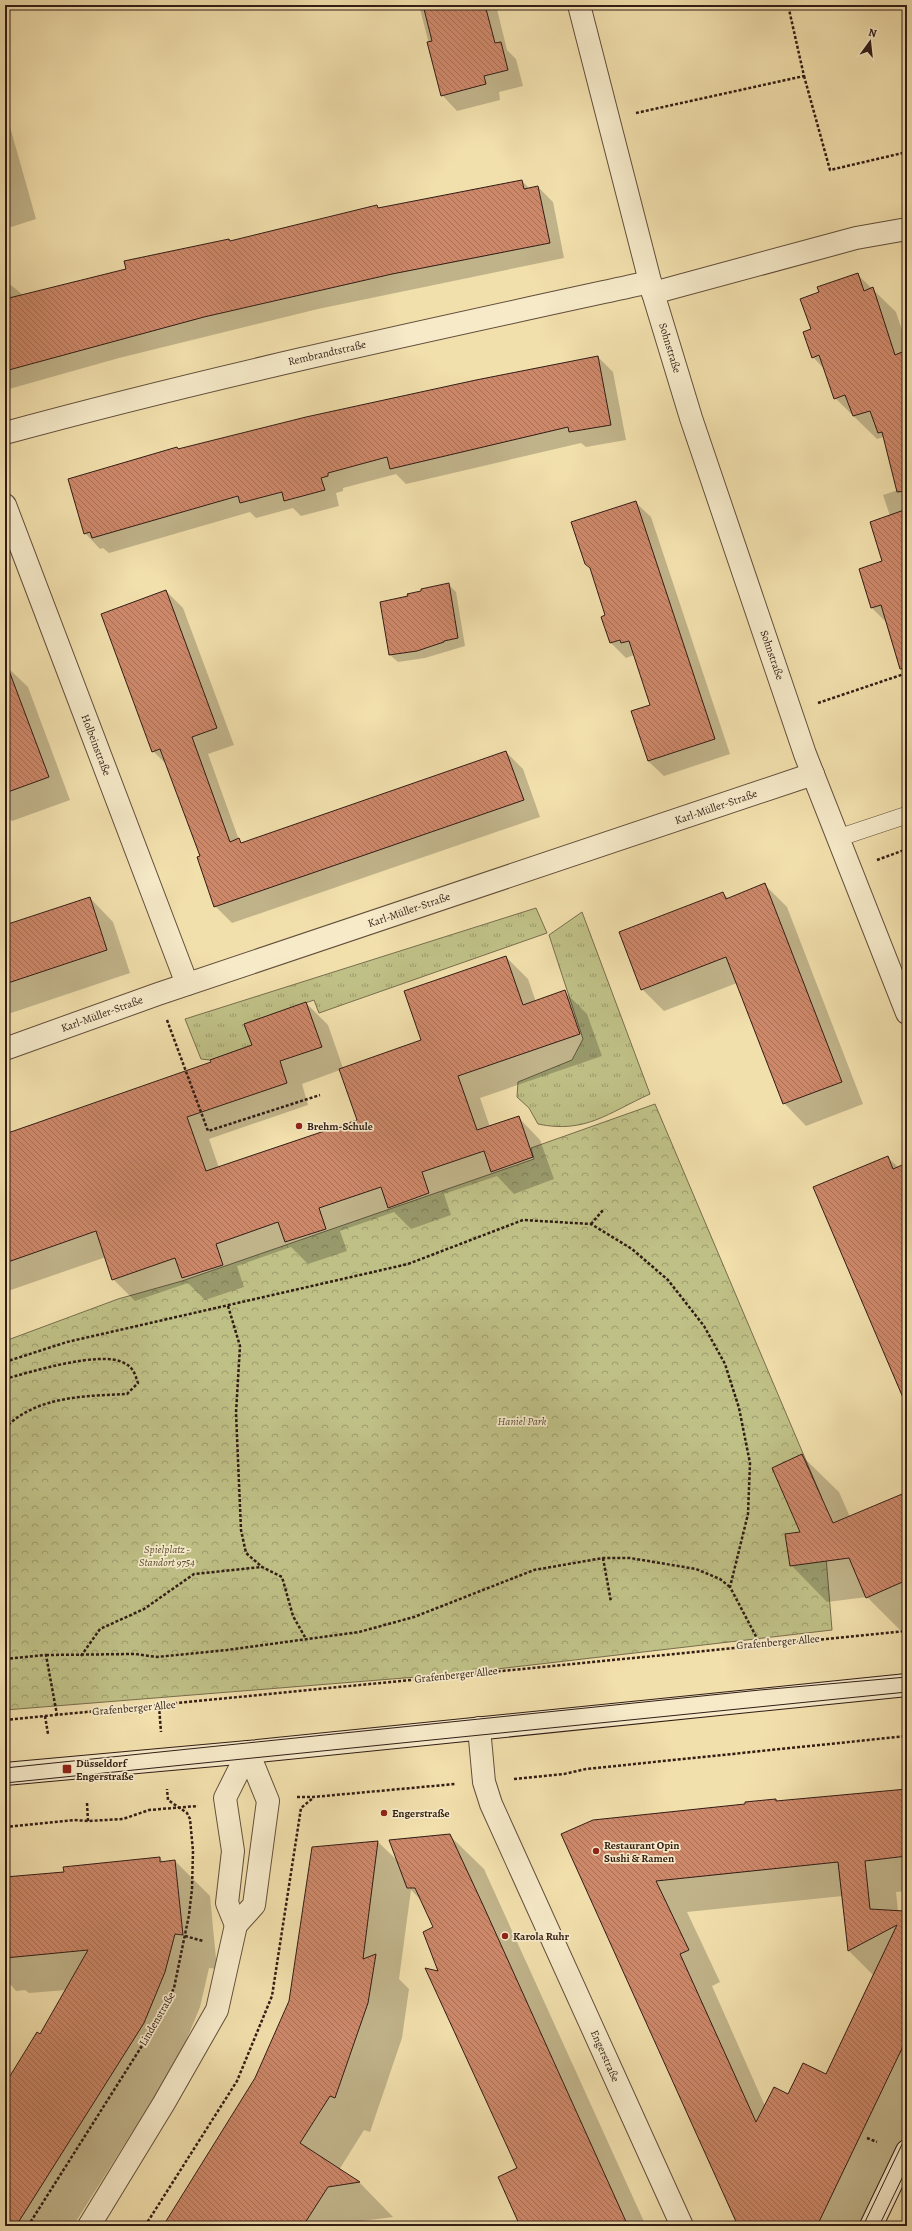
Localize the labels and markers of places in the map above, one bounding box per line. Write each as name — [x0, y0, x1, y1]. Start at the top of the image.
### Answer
place label: Brehm-Schule — [307, 1119, 373, 1134]
marker: Brehm-Schule — [294, 1121, 304, 1131]
place label: Düsseldorf Engerstraße — [76, 1756, 134, 1784]
marker: Düsseldorf Engerstraße — [61, 1763, 73, 1775]
place label: Engerstraße — [392, 1806, 450, 1821]
marker: Engerstraße — [379, 1808, 389, 1818]
place label: Restaurant Opin Sushi & Ramen — [604, 1838, 679, 1866]
marker: Restaurant Opin Sushi & Ramen — [591, 1846, 601, 1856]
place label: Karola Ruhr — [513, 1929, 569, 1944]
marker: Karola Ruhr — [500, 1931, 510, 1941]

